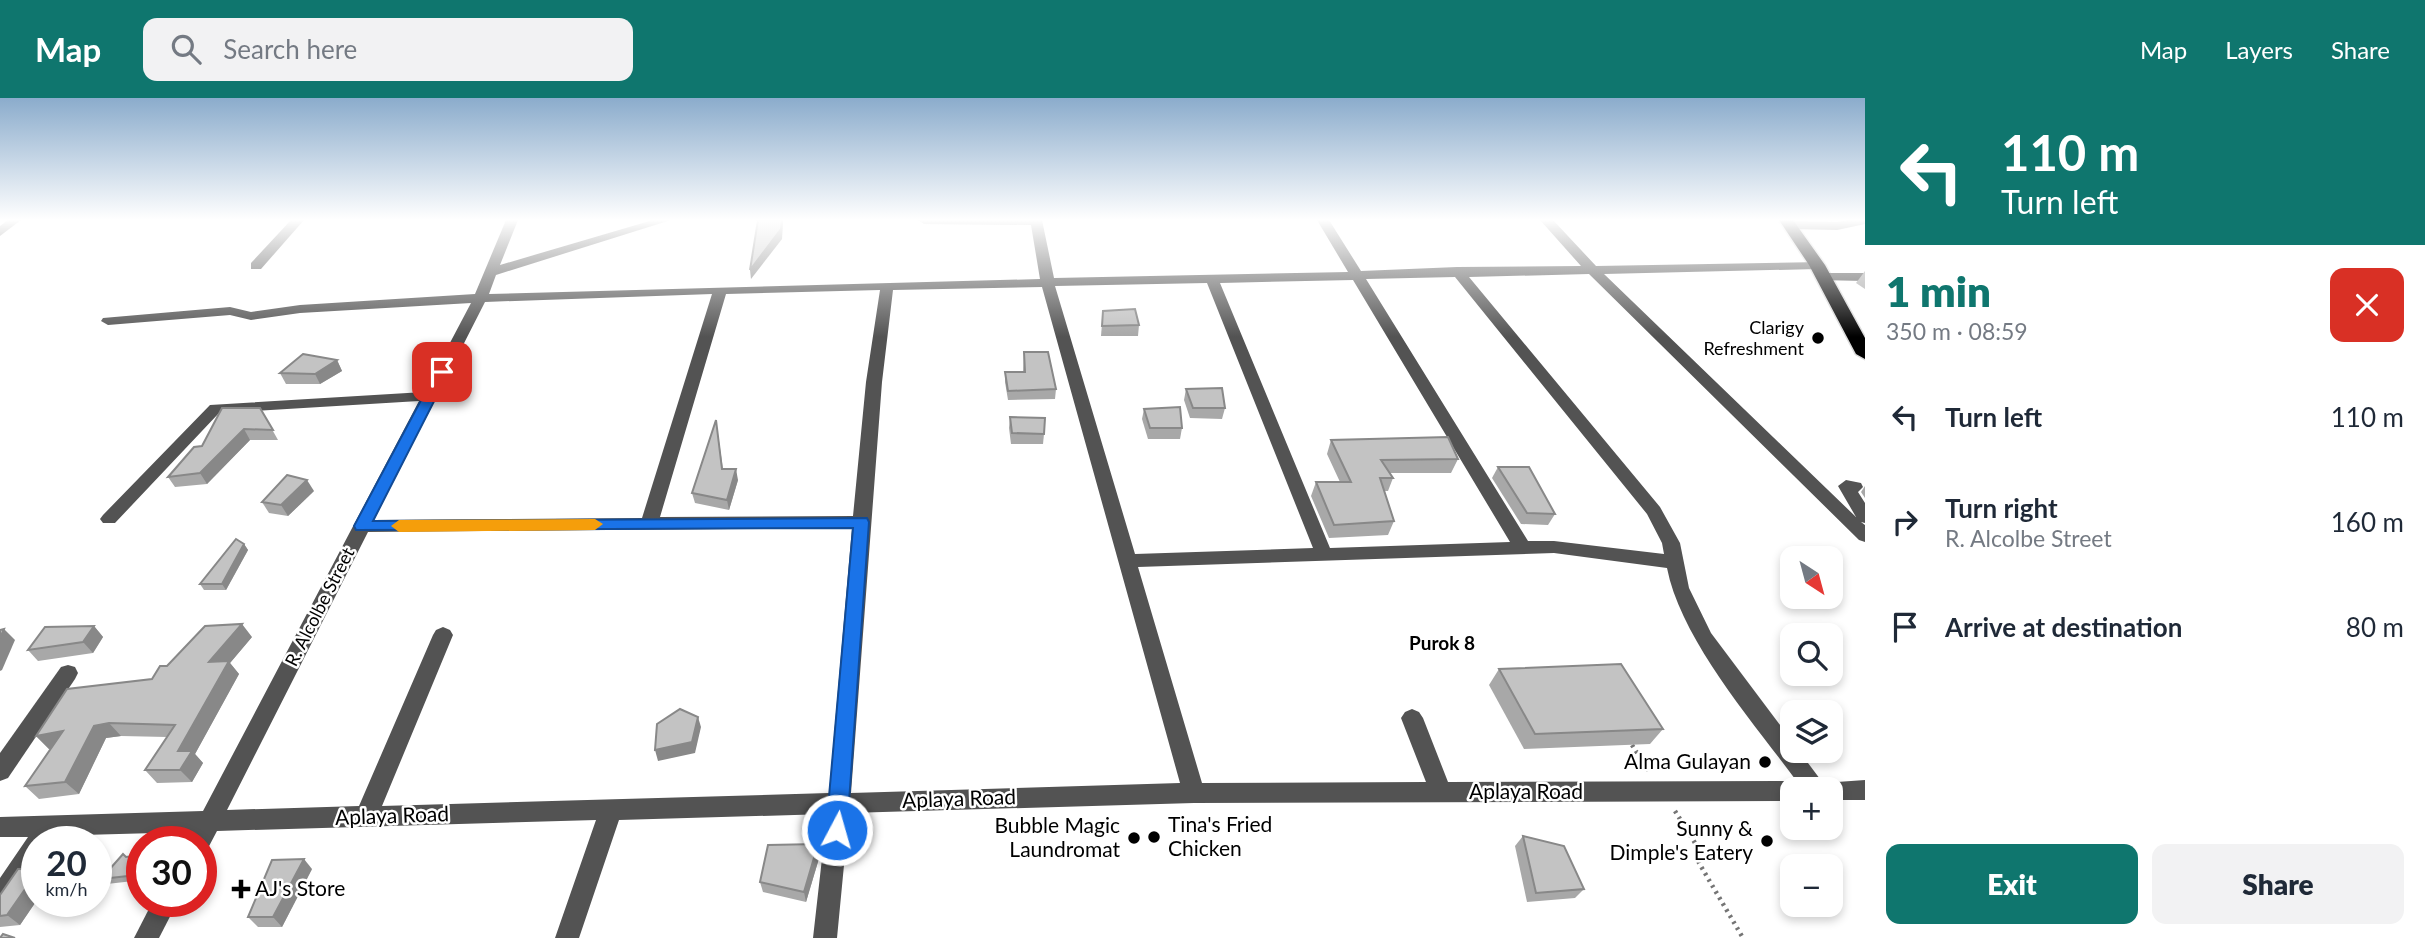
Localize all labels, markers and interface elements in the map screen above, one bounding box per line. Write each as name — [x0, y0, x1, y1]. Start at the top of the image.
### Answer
search box — [143, 18, 633, 81]
text: Map — [35, 29, 101, 69]
icon: search — [167, 30, 205, 68]
text: Search here — [223, 33, 357, 65]
text: Map — [2140, 35, 2187, 64]
text: Layers — [2225, 35, 2293, 64]
text: Share — [2331, 35, 2390, 64]
text: 110 m — [2001, 123, 2139, 181]
icon: left — [1886, 126, 1977, 217]
text: Turn left — [2001, 182, 2118, 221]
text: 1 min — [1886, 266, 1991, 316]
button: close — [2330, 268, 2404, 342]
place label: Clarigy Refreshment — [1703, 316, 1805, 359]
text: 350 m · 08:59 — [1886, 317, 2028, 345]
marker: Clarigy Refreshment — [1810, 330, 1826, 346]
pin — [412, 342, 472, 402]
icon: arrive — [423, 353, 461, 391]
icon: left — [1886, 398, 1924, 436]
text: Turn left — [1945, 401, 2042, 433]
text: 110 m — [2331, 401, 2404, 433]
text: Turn right — [1945, 492, 2058, 524]
icon: right — [1886, 503, 1924, 541]
text: 160 m — [2331, 506, 2404, 538]
text: R. Alcolbe Street — [1945, 524, 2112, 552]
street label: R. Alcolbe Street — [280, 543, 359, 670]
north arrow — [1780, 546, 1843, 609]
map controls — [1780, 546, 1843, 917]
icon: arrive — [1886, 608, 1924, 646]
text: Arrive at destination — [1945, 611, 2182, 643]
text: 80 m — [2346, 611, 2404, 643]
button: search — [1780, 623, 1843, 686]
district label: Purok 8 — [1409, 631, 1475, 654]
button: layers — [1780, 700, 1843, 763]
place label: Alma Gulayan — [1624, 748, 1751, 773]
marker: Alma Gulayan — [1757, 754, 1773, 770]
button: + — [1780, 777, 1843, 840]
street label: Aplaya Road — [1469, 778, 1583, 803]
street label: Aplaya Road — [901, 783, 1016, 812]
position arrow — [800, 793, 874, 867]
street label: Aplaya Road — [334, 800, 449, 829]
place label: Tina's Fried Chicken — [1168, 811, 1272, 860]
place label: Bubble Magic Laundromat — [994, 812, 1120, 861]
place label: Sunny & Dimple's Eatery — [1610, 815, 1753, 864]
speed limit sign: 30 — [126, 826, 217, 917]
marker: Tina's Fried Chicken — [1146, 829, 1162, 845]
marker: Bubble Magic Laundromat — [1126, 830, 1142, 846]
marker: Sunny & Dimple's Eatery — [1759, 833, 1775, 849]
text: 20 — [46, 841, 87, 883]
button: Exit — [1886, 844, 2138, 924]
button: Share — [2152, 844, 2404, 924]
button: − — [1780, 854, 1843, 917]
place label: AJ's Store — [255, 875, 345, 900]
text: km/h — [45, 878, 88, 900]
marker: AJ's Store — [233, 881, 249, 897]

